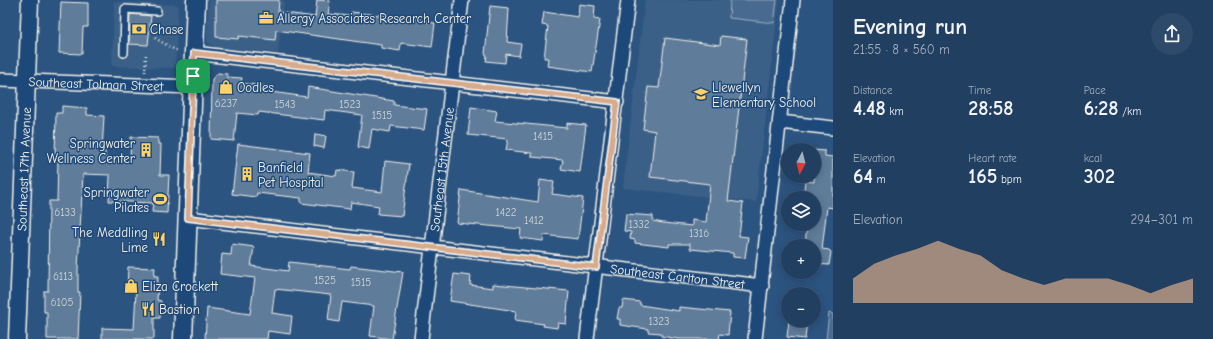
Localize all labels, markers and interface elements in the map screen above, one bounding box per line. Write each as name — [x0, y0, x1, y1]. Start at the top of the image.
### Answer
office icon: Allergy Associates Research Center — [258, 10, 274, 26]
place label: Allergy Associates Research Center — [277, 11, 472, 26]
button: share — [1151, 13, 1193, 55]
text: Evening run — [853, 14, 967, 40]
bank icon: Chase — [131, 21, 147, 37]
place label: Chase — [150, 22, 184, 37]
text: 21:55 · 8 × 560 m — [853, 42, 950, 57]
pin — [176, 59, 210, 93]
icon: arrive — [182, 65, 204, 87]
street label: Southeast Tolman Street — [28, 74, 165, 93]
shop icon: Oodles — [218, 79, 234, 95]
place label: Oodles — [237, 80, 274, 95]
place label: Llewellyn Elementary School — [712, 80, 816, 110]
text: Distance — [853, 84, 892, 97]
text: Time — [968, 84, 991, 97]
text: Pace — [1084, 84, 1106, 97]
school or university icon: Llewellyn Elementary School — [693, 86, 709, 102]
house number: 6237 — [215, 97, 237, 110]
text: 4.48 — [853, 97, 886, 120]
text: 28:58 — [968, 97, 1014, 120]
text: 6:28 — [1084, 97, 1118, 120]
house number: 1543 — [274, 98, 296, 111]
house number: 1523 — [339, 98, 361, 111]
text: km — [886, 105, 904, 118]
text: /km — [1118, 105, 1141, 118]
street label: Southeast 17th Avenue — [14, 106, 33, 231]
street label: Southeast 15th Avenue — [427, 106, 457, 232]
house number: 1515 — [372, 109, 392, 122]
house number: 1415 — [533, 130, 553, 143]
place label: Springwater Wellness Center — [47, 136, 136, 166]
building icon: Springwater Wellness Center — [138, 142, 154, 158]
north arrow — [781, 143, 821, 183]
map controls — [781, 143, 821, 327]
text: Elevation — [853, 152, 895, 165]
text: Heart rate — [968, 152, 1017, 165]
text: kcal — [1084, 152, 1102, 165]
place label: Banfield Pet Hospital — [258, 160, 324, 190]
text: 64 — [853, 165, 873, 188]
text: 165 — [968, 165, 997, 188]
text: 302 — [1084, 165, 1115, 188]
building icon: Banfield Pet Hospital — [239, 166, 255, 182]
text: m — [873, 173, 886, 186]
text: bpm — [997, 173, 1022, 186]
place label: Springwater Pilates — [83, 185, 150, 215]
sports icon: Springwater Pilates — [152, 191, 168, 207]
button: layers — [781, 191, 821, 231]
house number: 6133 — [54, 206, 76, 219]
house number: 1422 — [495, 206, 517, 219]
text: Elevation — [853, 212, 903, 227]
text: 294–301 m — [1130, 212, 1193, 227]
house number: 1412 — [524, 214, 544, 227]
house number: 1332 — [628, 218, 650, 231]
place label: The Meddling Lime — [72, 225, 148, 255]
house number: 1316 — [689, 227, 709, 240]
restaurant icon: The Meddling Lime — [151, 231, 167, 247]
button: + — [781, 239, 821, 279]
street label: Southeast Carlton Street — [610, 261, 747, 292]
house number: 6113 — [53, 270, 73, 283]
house number: 1525 — [314, 274, 336, 287]
house number: 1515 — [351, 276, 371, 289]
shop icon: Eliza Crockett — [123, 278, 139, 294]
place label: Eliza Crockett — [142, 279, 219, 294]
button: − — [781, 287, 821, 327]
house number: 6105 — [51, 296, 74, 309]
restaurant icon: Bastion — [140, 301, 156, 317]
place label: Bastion — [159, 302, 200, 317]
house number: 1323 — [648, 315, 670, 328]

